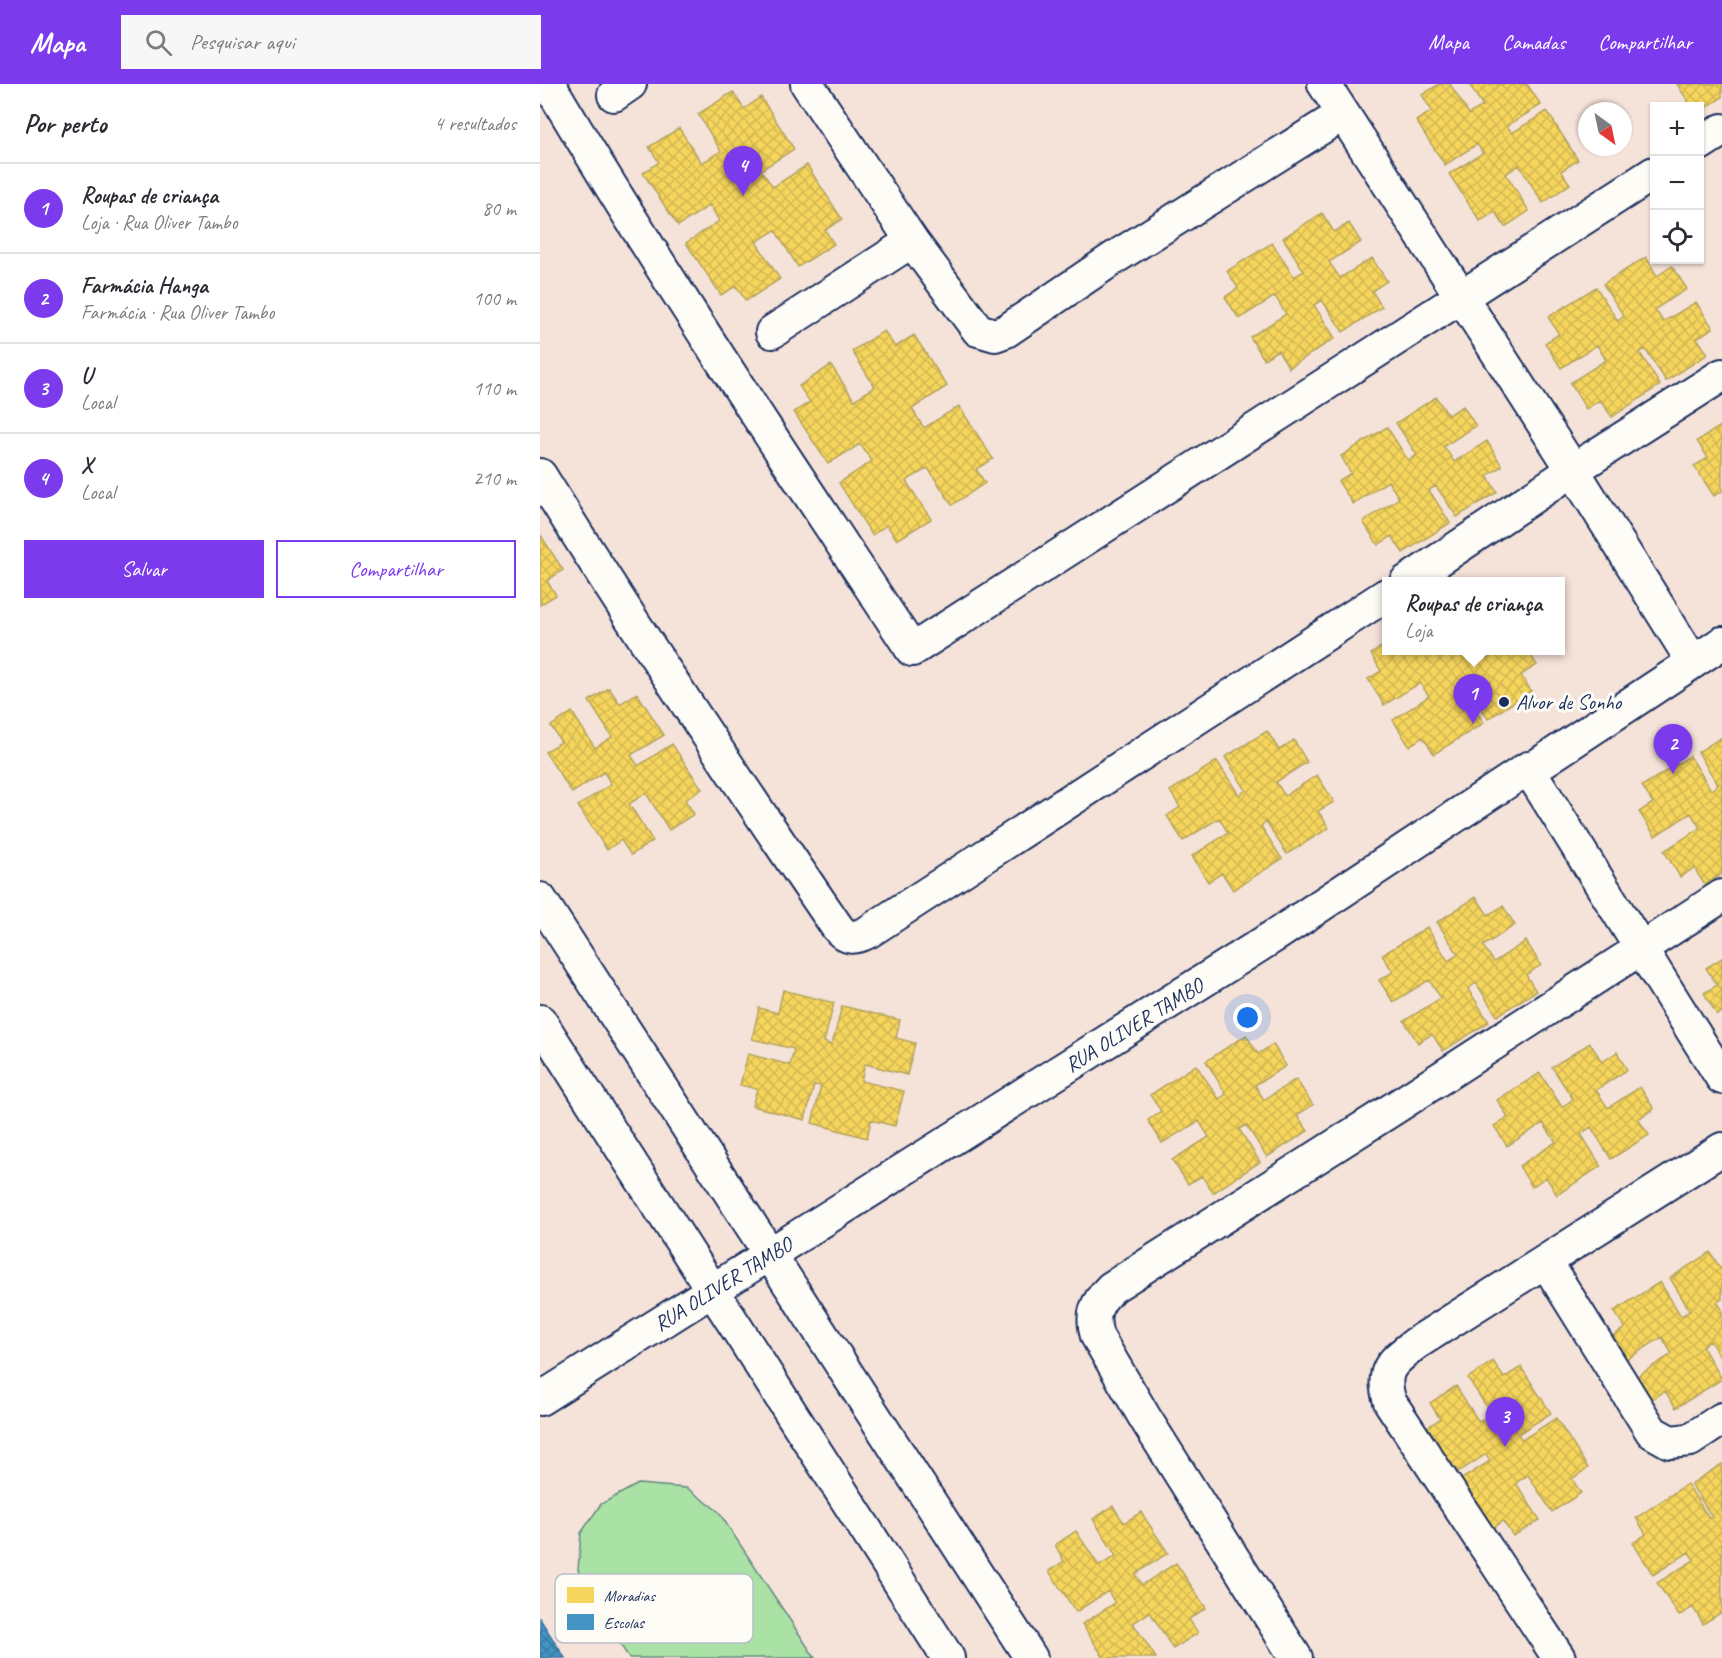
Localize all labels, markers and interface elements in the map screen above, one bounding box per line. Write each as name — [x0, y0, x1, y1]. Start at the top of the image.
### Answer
search box — [121, 15, 541, 69]
text: Mapa — [30, 25, 85, 60]
icon: search — [142, 26, 175, 59]
text: Pesquisar aqui — [190, 28, 295, 56]
text: Mapa — [1428, 29, 1469, 55]
text: Camadas — [1502, 29, 1565, 55]
text: Compartilhar — [1598, 29, 1692, 55]
north arrow — [1578, 102, 1632, 156]
map controls — [1650, 102, 1704, 264]
button: + — [1650, 102, 1704, 156]
text: Por perto — [24, 107, 106, 140]
text: 4 resultados — [434, 111, 516, 136]
pin: 4 — [724, 147, 762, 196]
button: − — [1650, 156, 1704, 210]
text: Roupas de criança — [81, 182, 218, 210]
text: 1 — [39, 196, 48, 221]
text: 80 m — [482, 196, 516, 221]
text: Loja · Rua Oliver Tambo — [81, 210, 238, 235]
button: locate — [1650, 210, 1704, 264]
text: Farmácia Hanga — [81, 272, 208, 300]
text: 2 — [39, 286, 48, 311]
text: 100 m — [473, 286, 516, 311]
text: Farmácia · Rua Oliver Tambo — [81, 300, 274, 325]
text: U — [81, 362, 92, 390]
text: 3 — [39, 376, 48, 401]
text: 110 m — [473, 376, 516, 401]
text: Local — [81, 390, 115, 415]
text: X — [81, 452, 93, 480]
text: 4 — [39, 466, 48, 491]
text: 210 m — [473, 466, 516, 491]
text: Local — [81, 480, 115, 505]
button: Salvar — [24, 540, 264, 598]
button: Compartilhar — [276, 540, 516, 598]
popup — [1382, 577, 1565, 655]
text: Roupas de criança — [1405, 590, 1542, 618]
text: Loja — [1405, 618, 1433, 643]
pin: 1 — [1454, 674, 1492, 724]
place label: Alvor de Sonho — [1516, 689, 1623, 715]
marker: Alvor de Sonho — [1497, 695, 1511, 709]
pin: 2 — [1654, 724, 1692, 774]
street label: RUA OLIVER TAMBO — [1060, 971, 1210, 1078]
your location — [1233, 1003, 1262, 1032]
street label: RUA OLIVER TAMBO — [649, 1230, 799, 1337]
pin: 3 — [1486, 1398, 1524, 1447]
legend — [555, 1574, 753, 1643]
text: Moradias — [604, 1586, 657, 1606]
text: Escolas — [604, 1613, 645, 1633]

